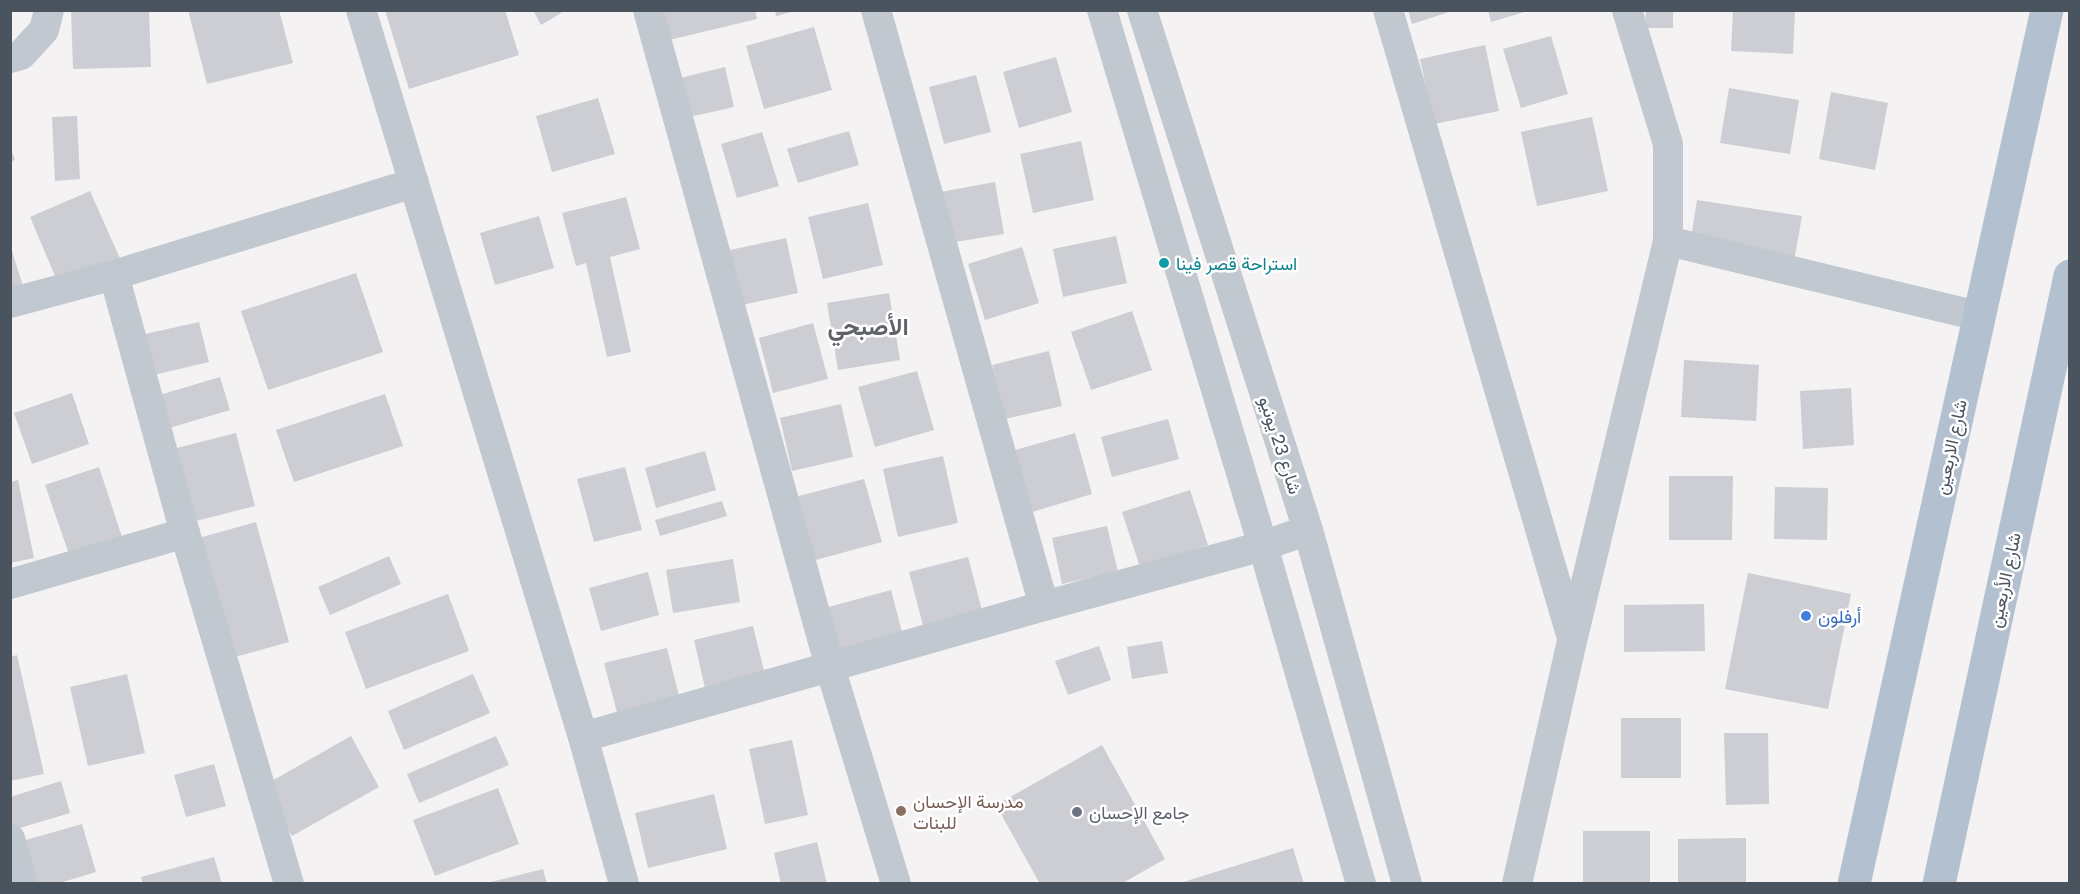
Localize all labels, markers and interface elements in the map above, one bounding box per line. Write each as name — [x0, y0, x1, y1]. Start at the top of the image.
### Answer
place label: استراحة قصر فينا — [1176, 252, 1297, 275]
marker: استراحة قصر فينا — [1157, 256, 1171, 270]
district label: الأصبحي — [827, 311, 909, 347]
street label: شارع 23 يونيو — [1253, 393, 1307, 497]
street label: شارع الاربعين — [1929, 397, 1973, 497]
street label: شارع الأربعين — [1983, 530, 2027, 630]
place label: أرفلون — [1818, 605, 1861, 628]
marker: أرفلون — [1799, 609, 1813, 623]
place label: مدرسة الإحسان للبنات — [913, 790, 1024, 833]
place label: جامع الإحسان — [1089, 801, 1189, 825]
marker: مدرسة الإحسان للبنات — [894, 804, 908, 818]
marker: جامع الإحسان — [1070, 805, 1084, 819]

